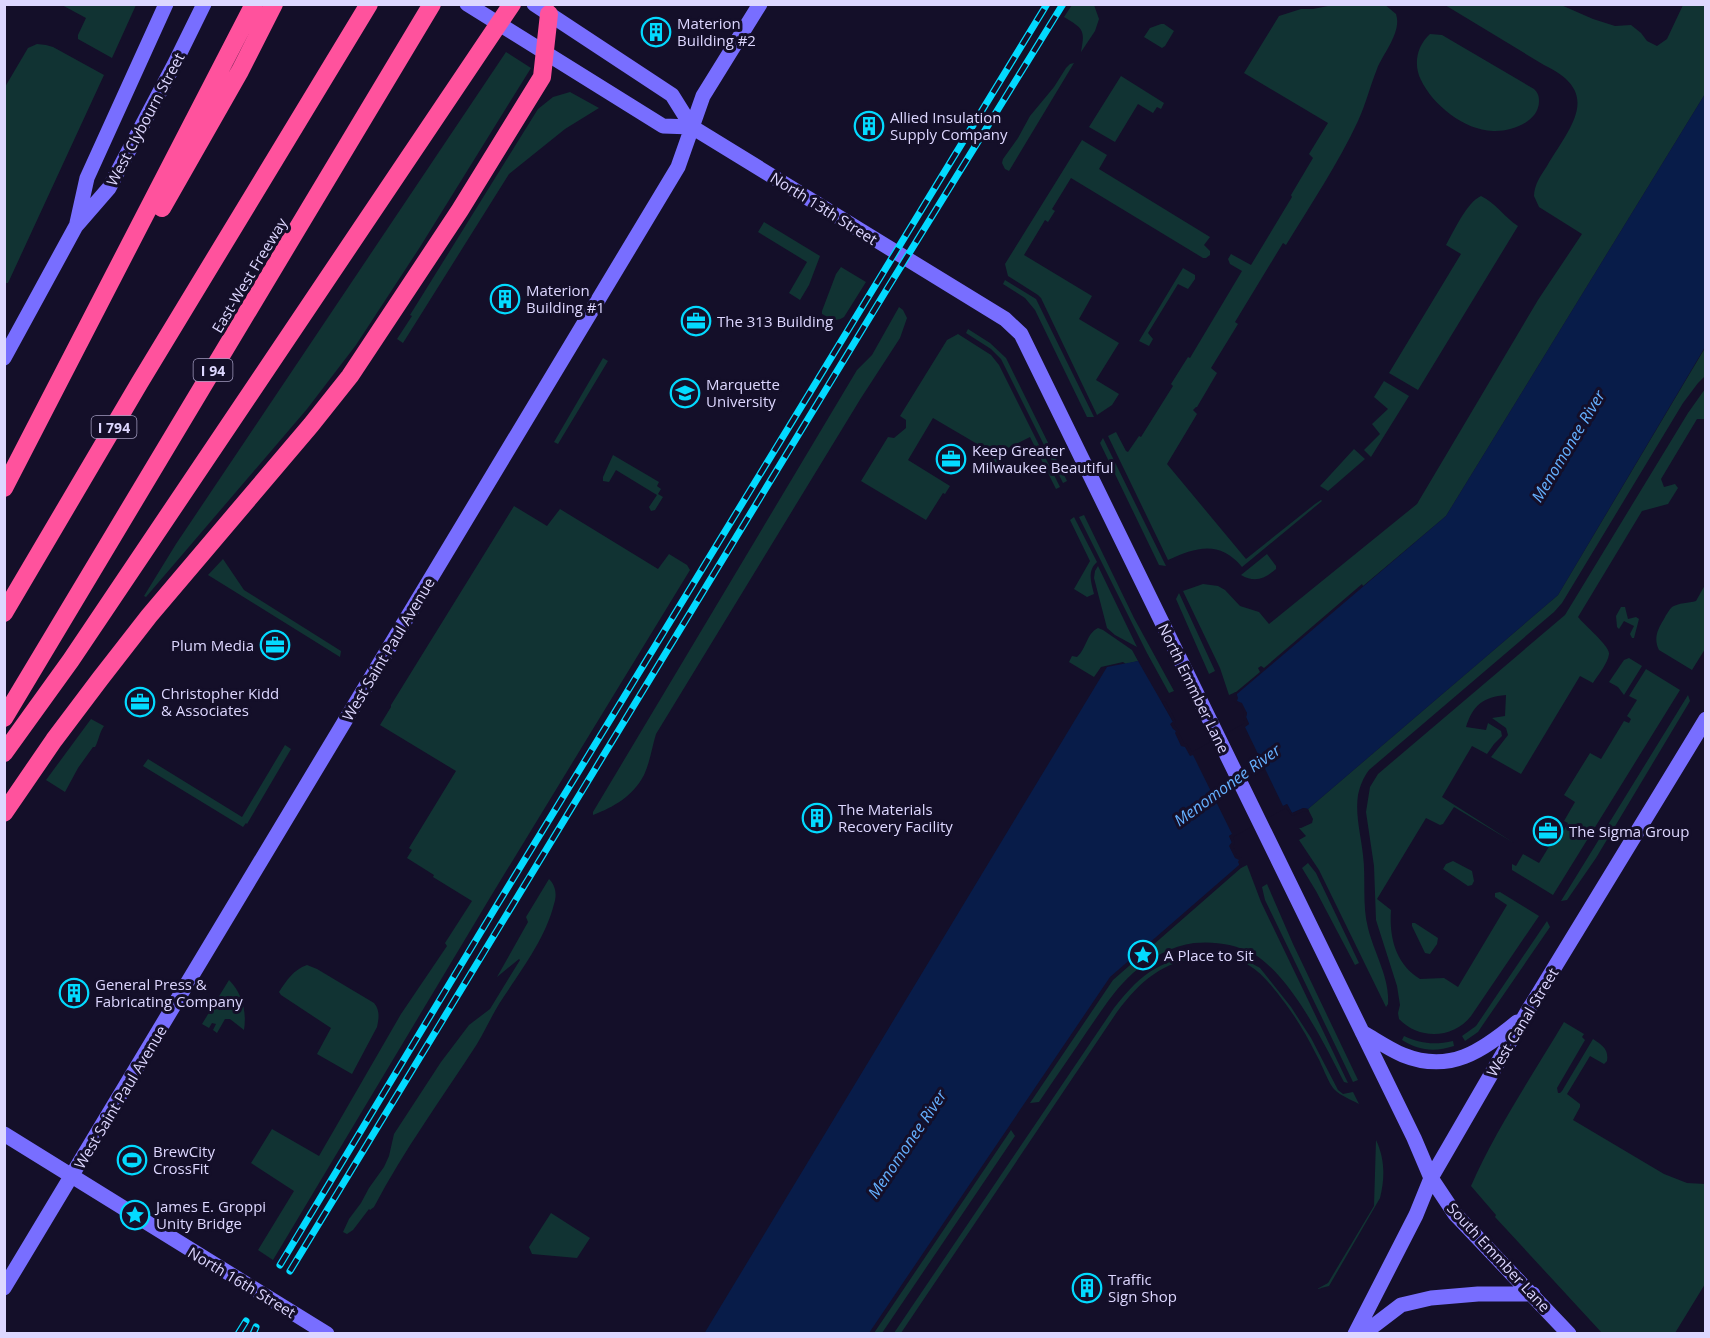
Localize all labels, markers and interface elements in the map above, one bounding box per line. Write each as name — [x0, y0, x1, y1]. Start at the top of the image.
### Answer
place label: Materion Building #2 — [677, 13, 756, 50]
building icon: Materion Building #2 — [640, 16, 672, 48]
street label: West Clybourn Street — [101, 49, 189, 189]
place label: Allied Insulation Supply Company — [890, 107, 1008, 144]
building icon: Allied Insulation Supply Company — [853, 110, 885, 142]
street label: North 13th Street — [767, 167, 881, 249]
street label: East-West Freeway — [207, 213, 292, 336]
place label: Materion Building #1 — [526, 280, 605, 317]
building icon: Materion Building #1 — [489, 283, 521, 315]
office icon: The 313 Building — [680, 305, 712, 337]
place label: The 313 Building — [717, 311, 833, 331]
road number: I 94 — [194, 359, 232, 381]
place label: Marquette University — [706, 374, 780, 411]
school or university icon: Marquette University — [669, 377, 701, 409]
water label: Menomonee River — [1526, 385, 1610, 506]
road number: I 794 — [92, 416, 136, 438]
place label: Keep Greater Milwaukee Beautiful — [972, 440, 1114, 477]
office icon: Keep Greater Milwaukee Beautiful — [935, 443, 967, 475]
street label: West Saint Paul Avenue — [337, 574, 439, 724]
street label: North Emmber Lane — [1154, 620, 1234, 756]
office icon: Plum Media — [259, 629, 291, 661]
place label: Plum Media — [171, 635, 254, 655]
place label: Christopher Kidd & Associates — [161, 683, 279, 720]
office icon: Christopher Kidd & Associates — [124, 686, 156, 718]
water label: Menomonee River — [1169, 738, 1285, 831]
place label: The Materials Recovery Facility — [838, 799, 953, 836]
building icon: The Materials Recovery Facility — [801, 802, 833, 834]
office icon: The Sigma Group — [1532, 815, 1564, 847]
place label: The Sigma Group — [1569, 821, 1690, 841]
place icon: A Place to Sit — [1127, 939, 1159, 971]
place label: A Place to Sit — [1164, 945, 1254, 965]
street label: West Canal Street — [1482, 964, 1562, 1080]
place label: General Press & Fabricating Company — [95, 974, 243, 1011]
building icon: General Press & Fabricating Company — [58, 977, 90, 1009]
street label: West Saint Paul Avenue — [69, 1022, 171, 1172]
water label: Menomonee River — [862, 1085, 952, 1203]
place label: BrewCity CrossFit — [153, 1141, 215, 1178]
sports icon: BrewCity CrossFit — [116, 1144, 148, 1176]
place label: James E. Groppi Unity Bridge — [154, 1196, 266, 1233]
street label: South Emmber Lane — [1443, 1198, 1555, 1316]
place icon: James E. Groppi Unity Bridge — [119, 1199, 151, 1231]
street label: North 16th Street — [184, 1242, 300, 1322]
place label: Traffic Sign Shop — [1108, 1269, 1177, 1306]
building icon: Traffic Sign Shop — [1071, 1272, 1103, 1304]

